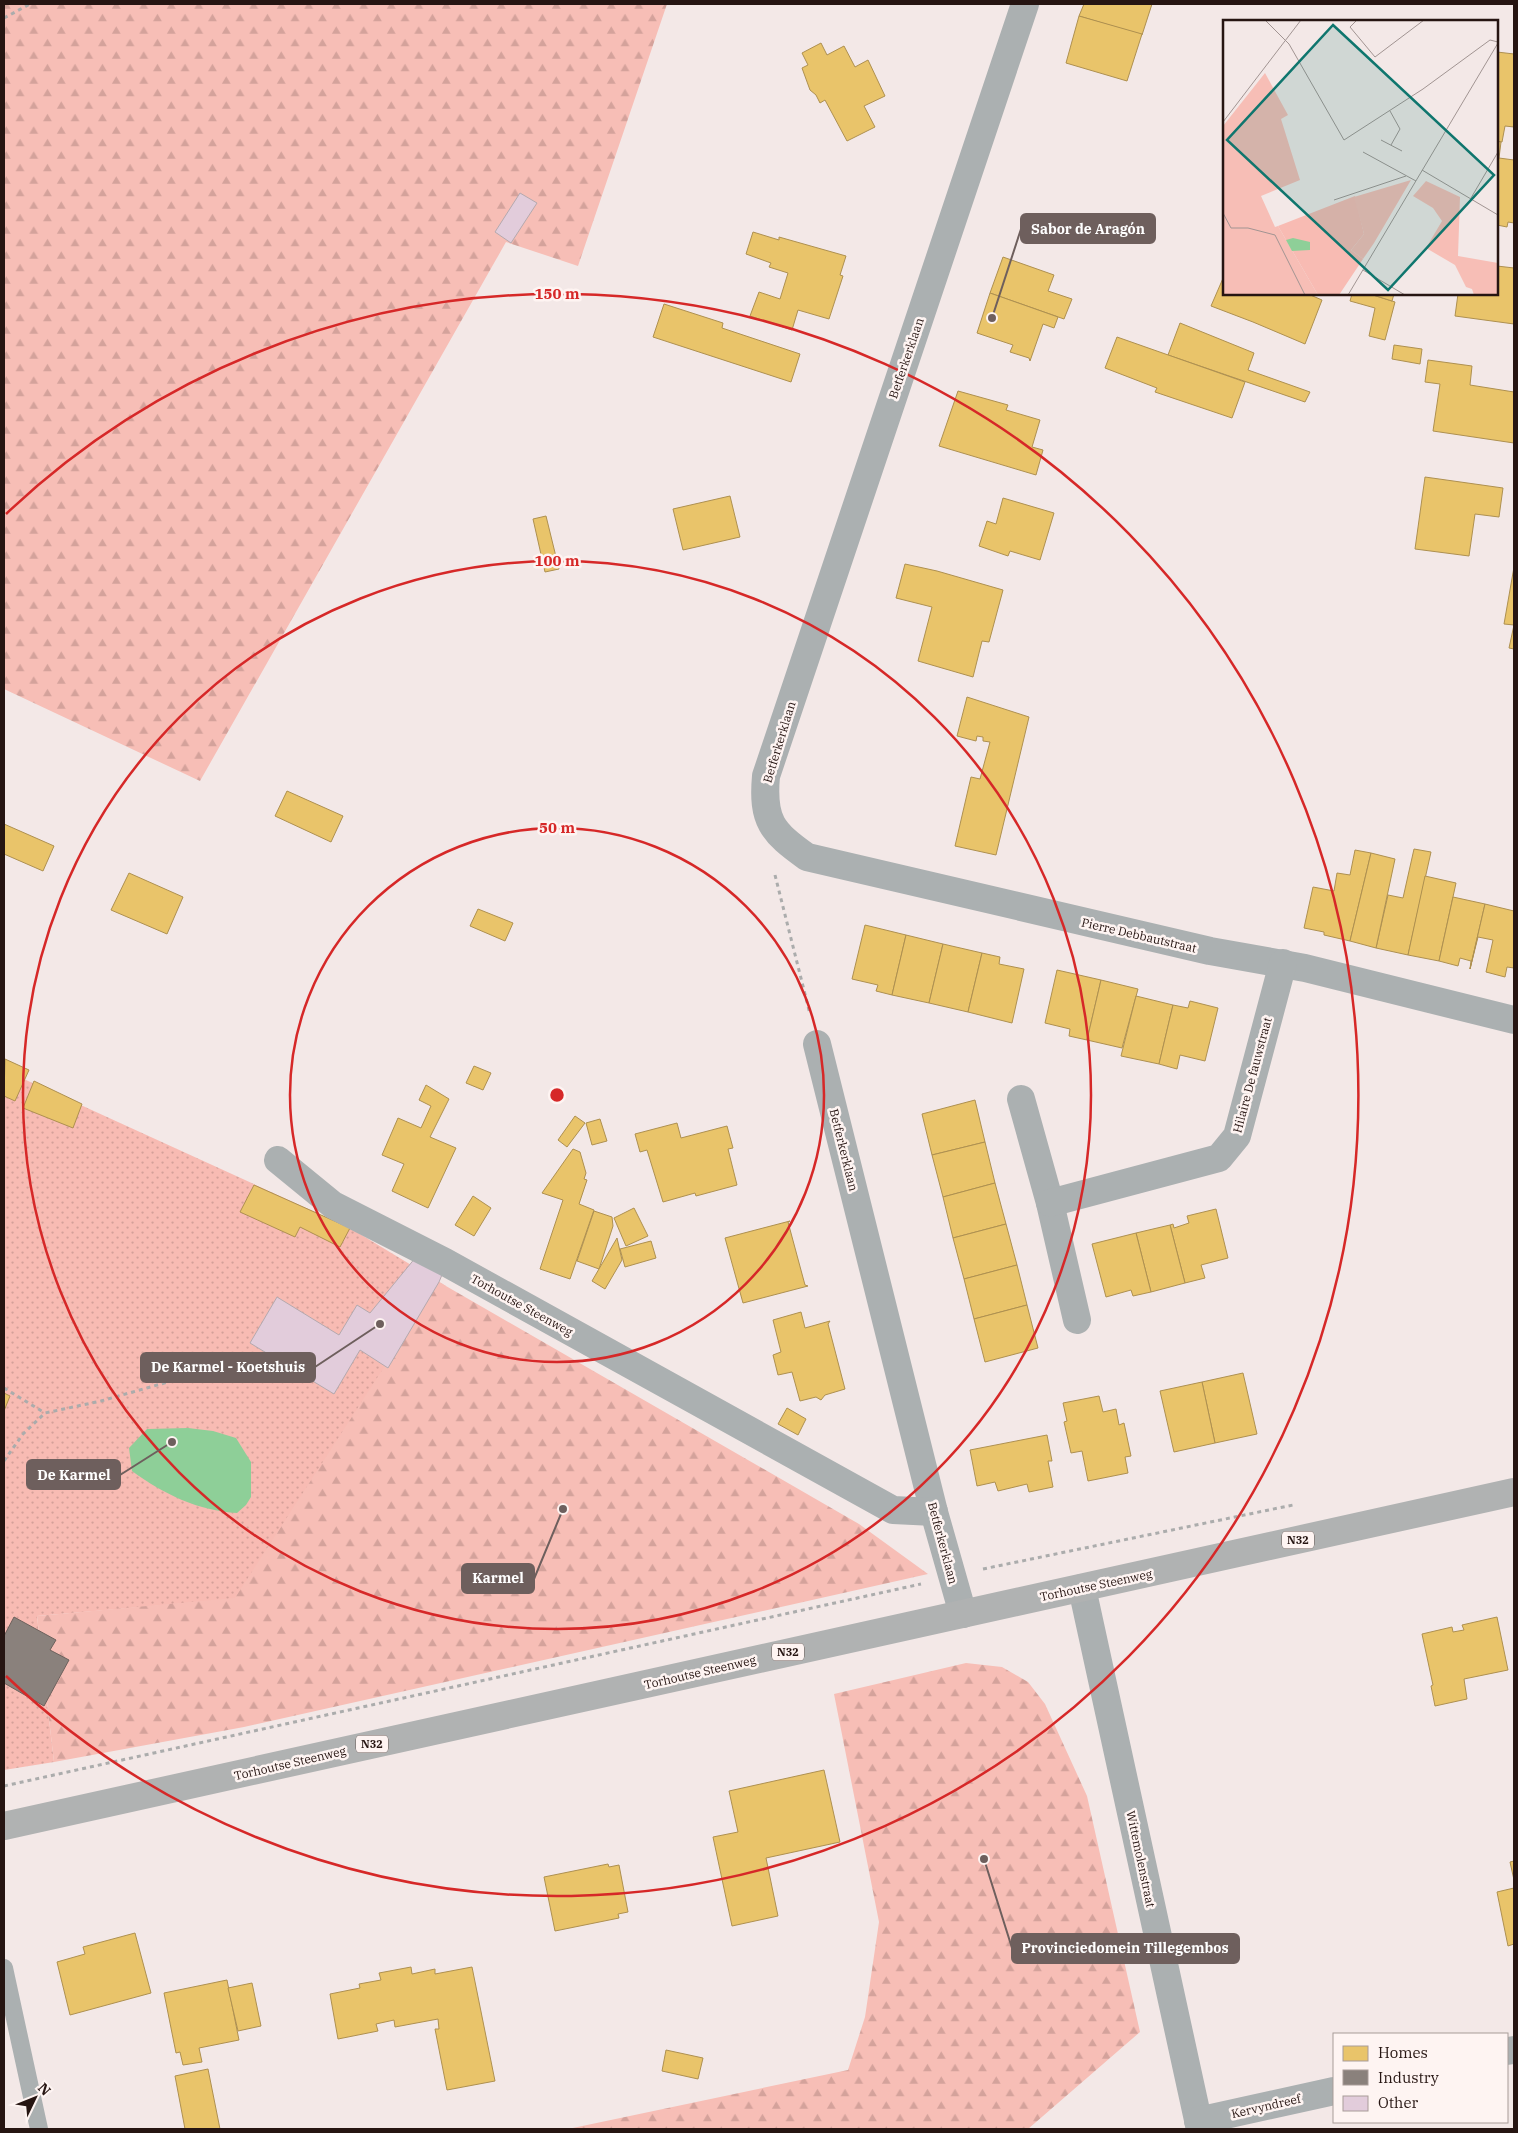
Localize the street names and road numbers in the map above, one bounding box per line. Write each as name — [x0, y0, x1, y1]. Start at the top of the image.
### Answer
street label: Betferkerklaan — [885, 315, 927, 400]
street label: Betferkerklaan — [759, 699, 799, 785]
street label: Pierre Debbautstraat — [1080, 914, 1198, 956]
street label: Hilaire De fauwstraat — [1229, 1015, 1275, 1135]
street label: Betferkerklaan — [827, 1107, 862, 1193]
street label: Torhoutse Steenweg — [468, 1271, 576, 1339]
street label: Betferkerklaan — [925, 1500, 961, 1586]
road number: N32 — [1282, 1532, 1314, 1548]
street label: Torhoutse Steenweg — [1039, 1566, 1154, 1604]
road number: N32 — [772, 1644, 804, 1660]
street label: Torhoutse Steenweg — [643, 1652, 758, 1692]
road number: N32 — [356, 1736, 388, 1752]
street label: Torhoutse Steenweg — [233, 1743, 348, 1783]
street label: Wittemolenstraat — [1123, 1809, 1159, 1909]
street label: Kervyndreef — [1230, 2091, 1303, 2121]

